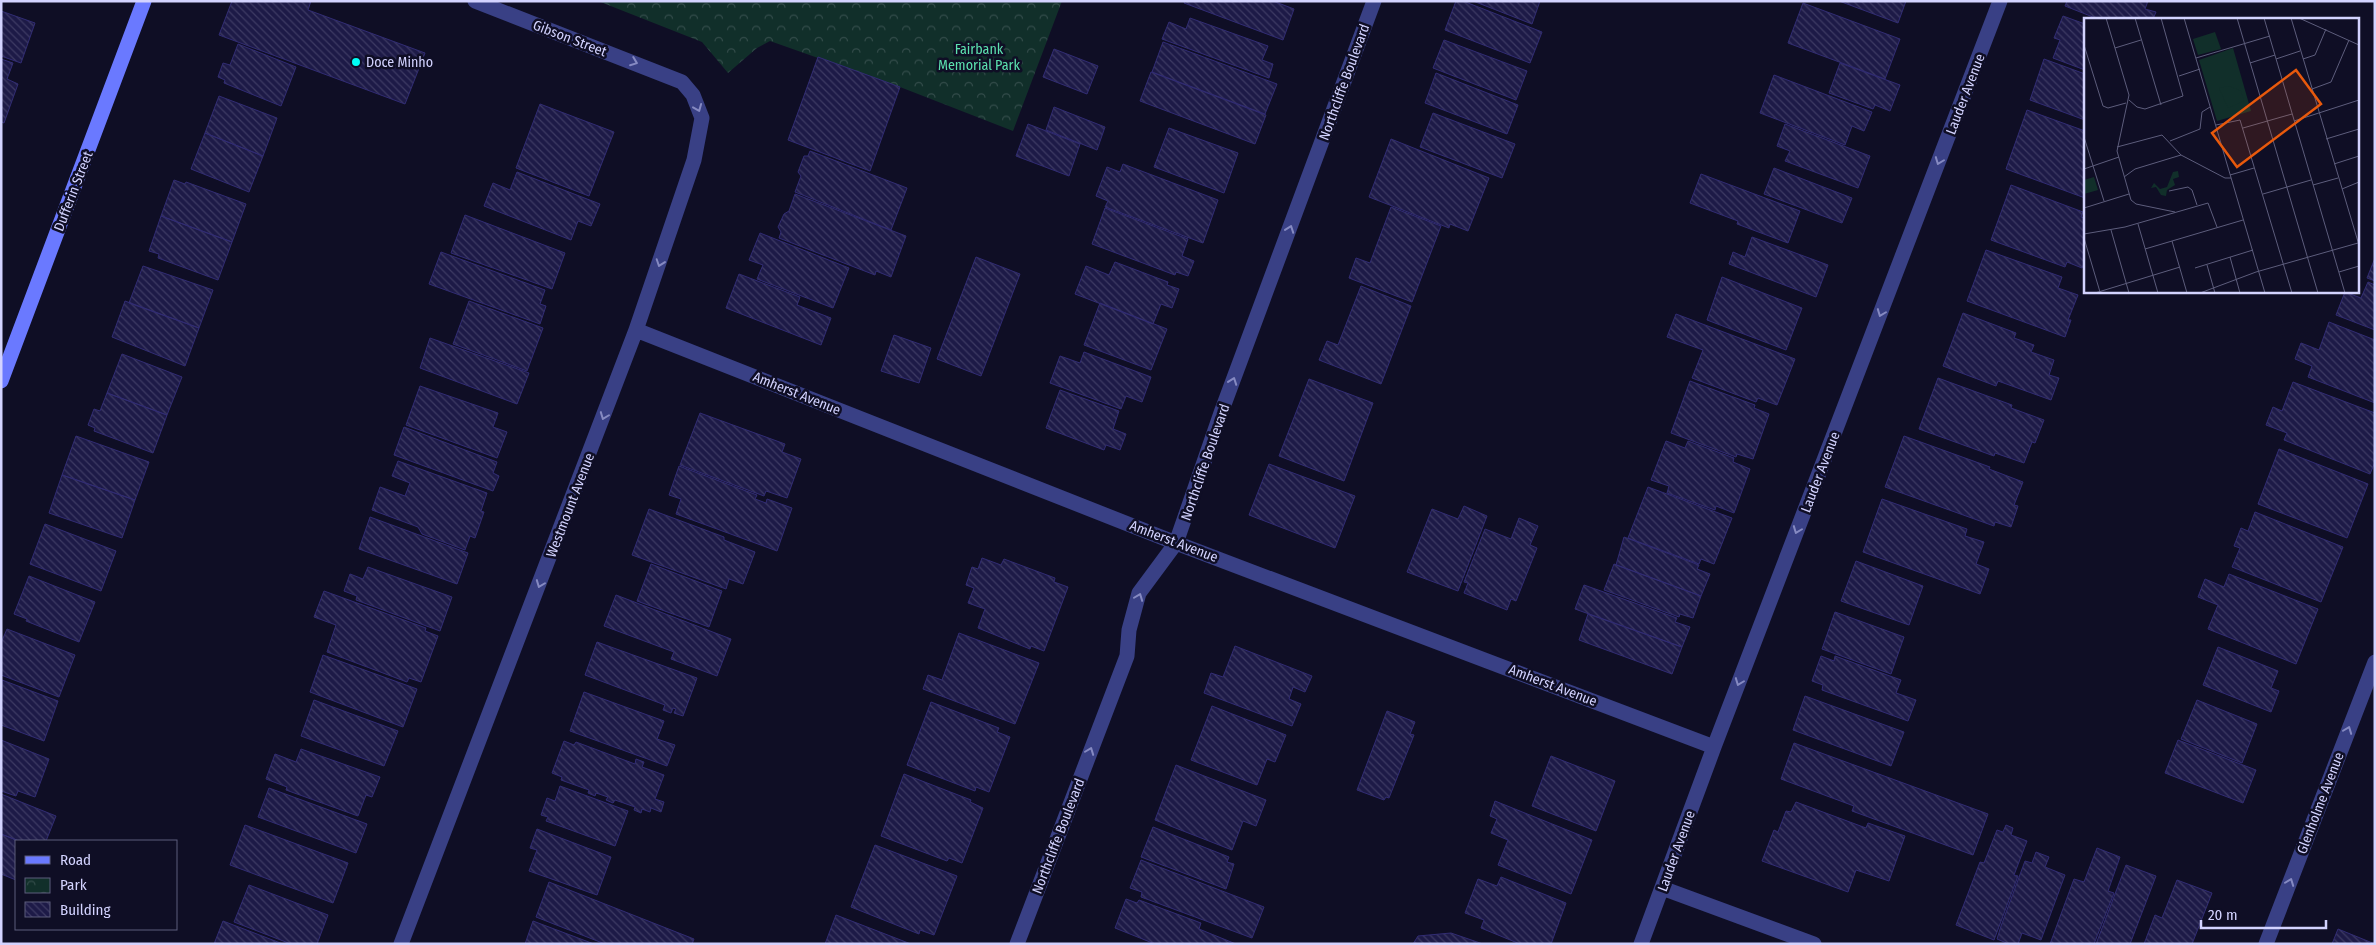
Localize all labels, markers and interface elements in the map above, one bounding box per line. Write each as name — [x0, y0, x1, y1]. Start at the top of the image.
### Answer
street label: Gibson Street — [531, 17, 609, 60]
inset map — [2084, 18, 2358, 292]
street label: Northcliffe Boulevard — [1316, 22, 1373, 143]
park label: Fairbank Memorial Park — [938, 41, 1020, 74]
street label: Lauder Avenue — [1942, 51, 1989, 137]
place label: Doce Minho — [366, 54, 433, 71]
marker: Doce Minho — [350, 56, 362, 68]
one-way arrow — [630, 57, 638, 67]
one-way arrow — [692, 103, 702, 112]
street label: Dufferin Street — [50, 148, 97, 234]
one-way arrow — [1935, 156, 1945, 165]
one-way arrow — [1284, 225, 1294, 234]
one-way arrow — [655, 258, 665, 267]
one-way arrow — [1877, 308, 1887, 317]
street label: Amherst Avenue — [751, 368, 843, 419]
one-way arrow — [1227, 377, 1237, 386]
street label: Northcliffe Boulevard — [1178, 402, 1233, 523]
one-way arrow — [600, 411, 610, 419]
street label: Lauder Avenue — [1797, 429, 1844, 515]
street label: Westmount Avenue — [543, 450, 598, 560]
street label: Amherst Avenue — [1127, 517, 1220, 566]
one-way arrow — [1793, 525, 1804, 534]
one-way arrow — [535, 579, 545, 587]
one-way arrow — [1133, 593, 1143, 602]
street label: Amherst Avenue — [1506, 661, 1599, 710]
one-way arrow — [1735, 677, 1745, 685]
one-way arrow — [2343, 727, 2353, 735]
one-way arrow — [1084, 747, 1094, 756]
street label: Glenholme Avenue — [2293, 750, 2348, 856]
street label: Northcliffe Boulevard — [1029, 776, 1088, 896]
street label: Lauder Avenue — [1654, 808, 1699, 894]
legend — [15, 840, 178, 930]
text: Road — [60, 851, 91, 869]
text: Park — [60, 876, 87, 894]
one-way arrow — [2284, 878, 2294, 887]
scale bar — [2201, 898, 2326, 930]
text: Building — [60, 901, 111, 919]
text: 20 m — [2208, 906, 2238, 924]

